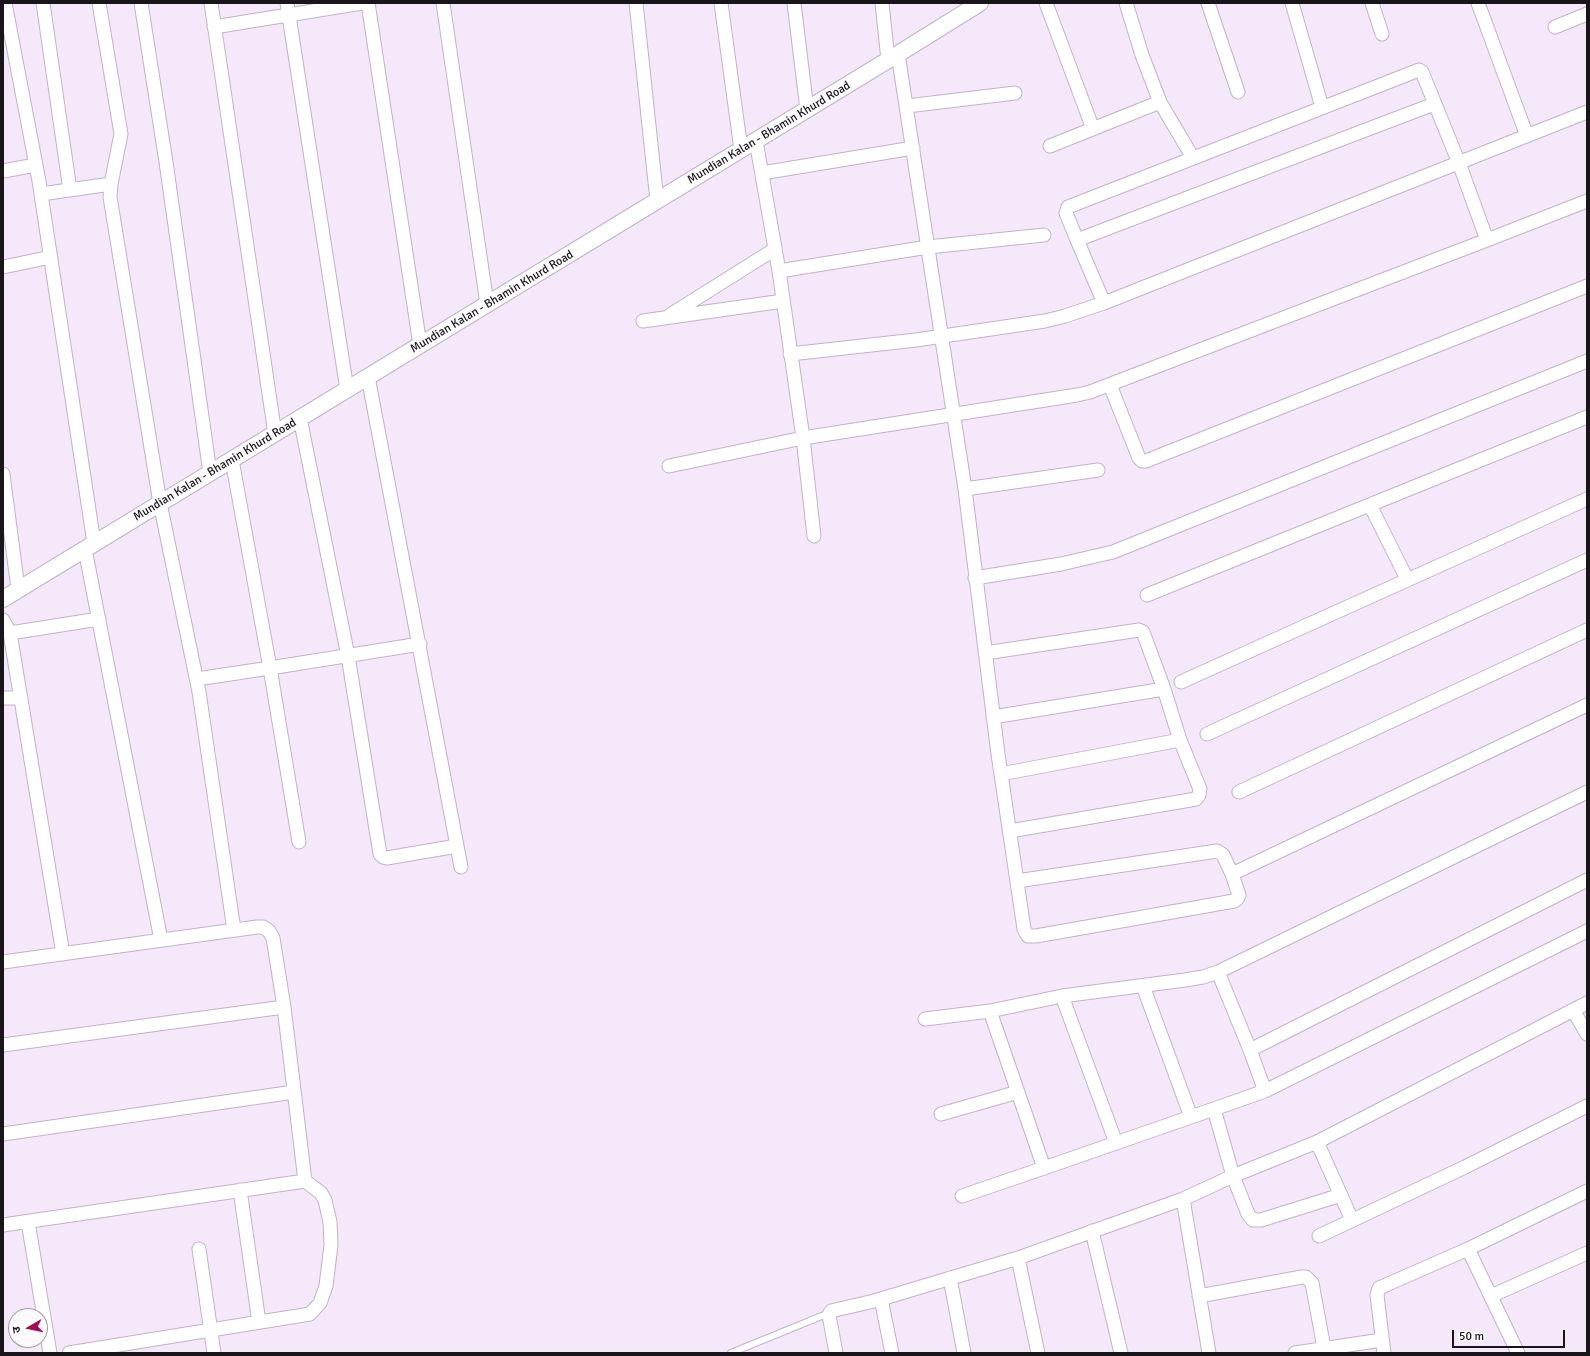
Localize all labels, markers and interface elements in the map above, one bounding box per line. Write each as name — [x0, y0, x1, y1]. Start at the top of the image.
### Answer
street label: Mundian Kalan - Bhamin Khurd Road — [685, 79, 853, 187]
street label: Mundian Kalan - Bhamin Khurd Road — [408, 248, 576, 356]
street label: Mundian Kalan - Bhamin Khurd Road — [131, 416, 299, 524]
north arrow — [8, 1308, 48, 1348]
scale bar — [1454, 1322, 1567, 1348]
text: उ — [10, 1326, 24, 1334]
text: 50 m — [1459, 1329, 1484, 1344]

